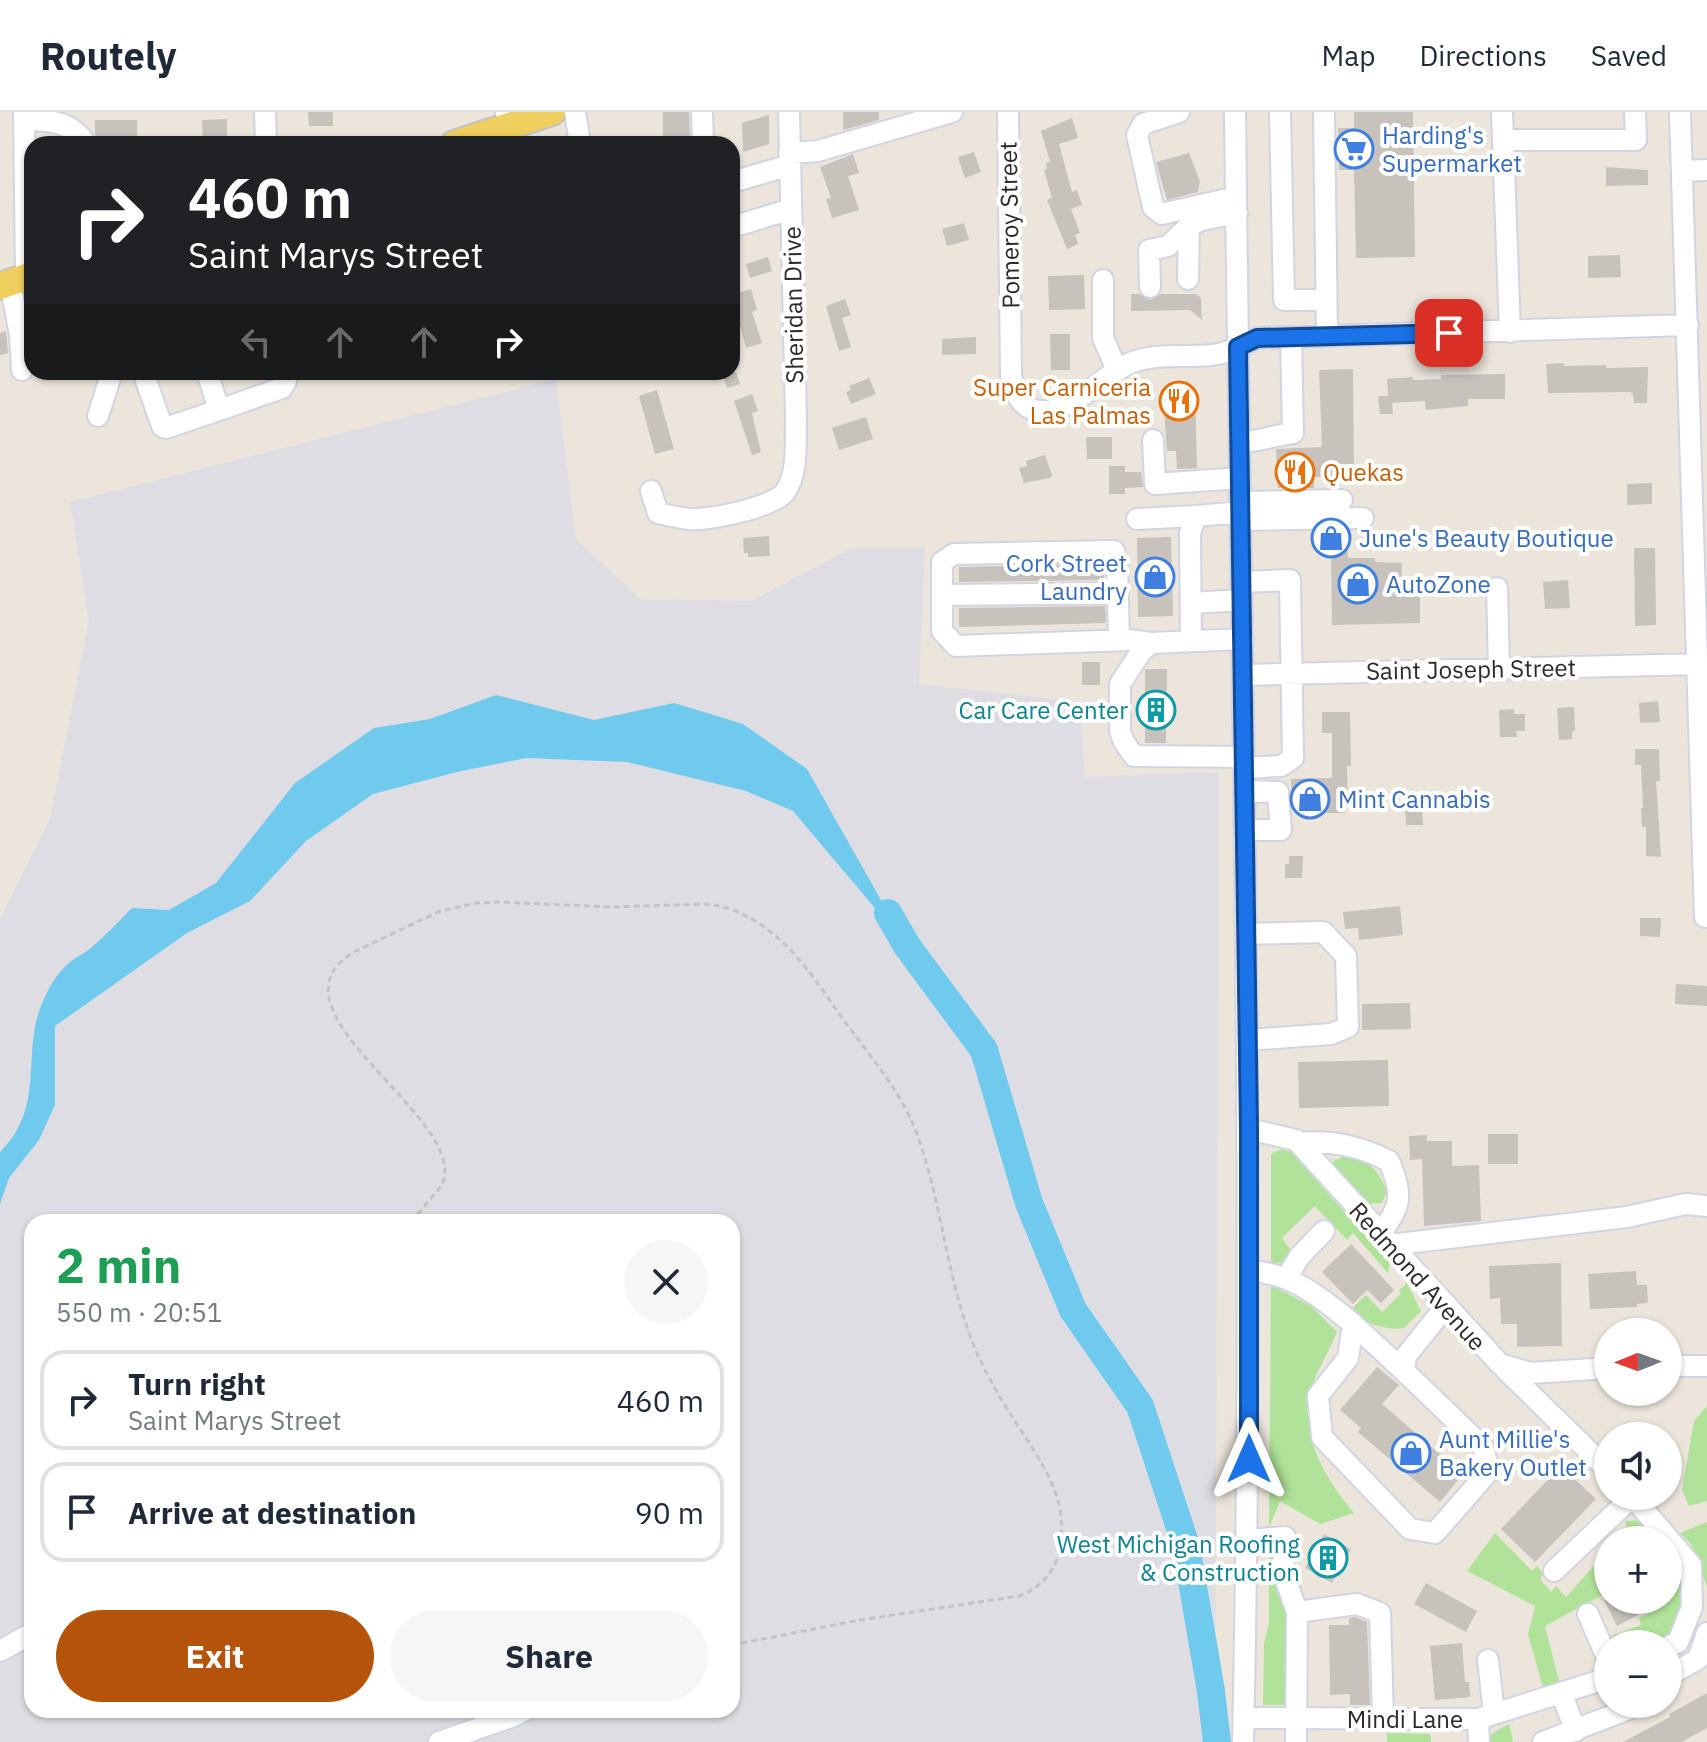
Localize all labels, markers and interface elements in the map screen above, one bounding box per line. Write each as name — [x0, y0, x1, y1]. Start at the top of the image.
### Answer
text: Routely — [40, 31, 176, 80]
text: Map — [1321, 37, 1375, 74]
text: Directions — [1419, 37, 1547, 74]
text: Saved — [1591, 37, 1667, 74]
place label: Harding's Supermarket — [1382, 119, 1522, 179]
supermarket icon: Harding's Supermarket — [1333, 128, 1375, 170]
street label: Pomeroy Street — [992, 141, 1026, 309]
text: 460 m — [188, 161, 352, 233]
icon: right — [56, 168, 160, 272]
street label: Sheridan Drive — [776, 226, 810, 384]
text: Saint Marys Street — [188, 231, 483, 278]
pin — [1415, 299, 1483, 367]
icon: arrive — [1427, 311, 1471, 355]
icon: left — [234, 320, 278, 364]
icon: ahead — [318, 320, 362, 364]
icon: ahead — [402, 320, 446, 364]
icon: right — [486, 320, 530, 364]
place label: Super Carniceria Las Palmas — [973, 371, 1151, 431]
restaurant icon: Super Carniceria Las Palmas — [1158, 380, 1200, 422]
restaurant icon: Quekas — [1274, 451, 1316, 493]
place label: Quekas — [1323, 456, 1404, 488]
shop icon: June's Beauty Boutique — [1310, 517, 1352, 559]
place label: June's Beauty Boutique — [1359, 522, 1614, 554]
place label: Cork Street Laundry — [1006, 547, 1127, 607]
shop icon: Cork Street Laundry — [1134, 556, 1176, 598]
shop icon: AutoZone — [1337, 563, 1379, 605]
place label: AutoZone — [1386, 568, 1491, 600]
street label: Saint Joseph Street — [1366, 651, 1576, 687]
building icon: Car Care Center — [1135, 689, 1177, 731]
place label: Car Care Center — [959, 694, 1128, 726]
shop icon: Mint Cannabis — [1289, 778, 1331, 820]
place label: Mint Cannabis — [1338, 783, 1491, 815]
street label: Redmond Avenue — [1343, 1195, 1493, 1357]
text: 2 min — [56, 1234, 181, 1296]
button: close — [624, 1240, 708, 1324]
text: 550 m · 20:51 — [56, 1295, 222, 1329]
north arrow — [1594, 1318, 1682, 1406]
map controls — [1594, 1318, 1682, 1718]
text: Turn right — [128, 1364, 266, 1403]
icon: right — [60, 1378, 104, 1422]
text: 460 m — [617, 1381, 704, 1420]
text: Saint Marys Street — [128, 1403, 341, 1437]
position arrow — [1207, 1417, 1291, 1501]
button: sound — [1594, 1422, 1682, 1510]
place label: Aunt Millie's Bakery Outlet — [1439, 1423, 1587, 1483]
shop icon: Aunt Millie's Bakery Outlet — [1390, 1432, 1432, 1474]
icon: arrive — [60, 1490, 104, 1534]
text: Arrive at destination — [128, 1493, 416, 1532]
text: 90 m — [635, 1493, 704, 1532]
button: + — [1594, 1526, 1682, 1614]
place label: West Michigan Roofing & Construction — [1057, 1528, 1300, 1588]
building icon: West Michigan Roofing & Construction — [1307, 1537, 1349, 1579]
button: Exit — [56, 1610, 374, 1702]
button: Share — [390, 1610, 708, 1702]
button: − — [1594, 1630, 1682, 1718]
street label: Mindi Lane — [1347, 1703, 1463, 1735]

